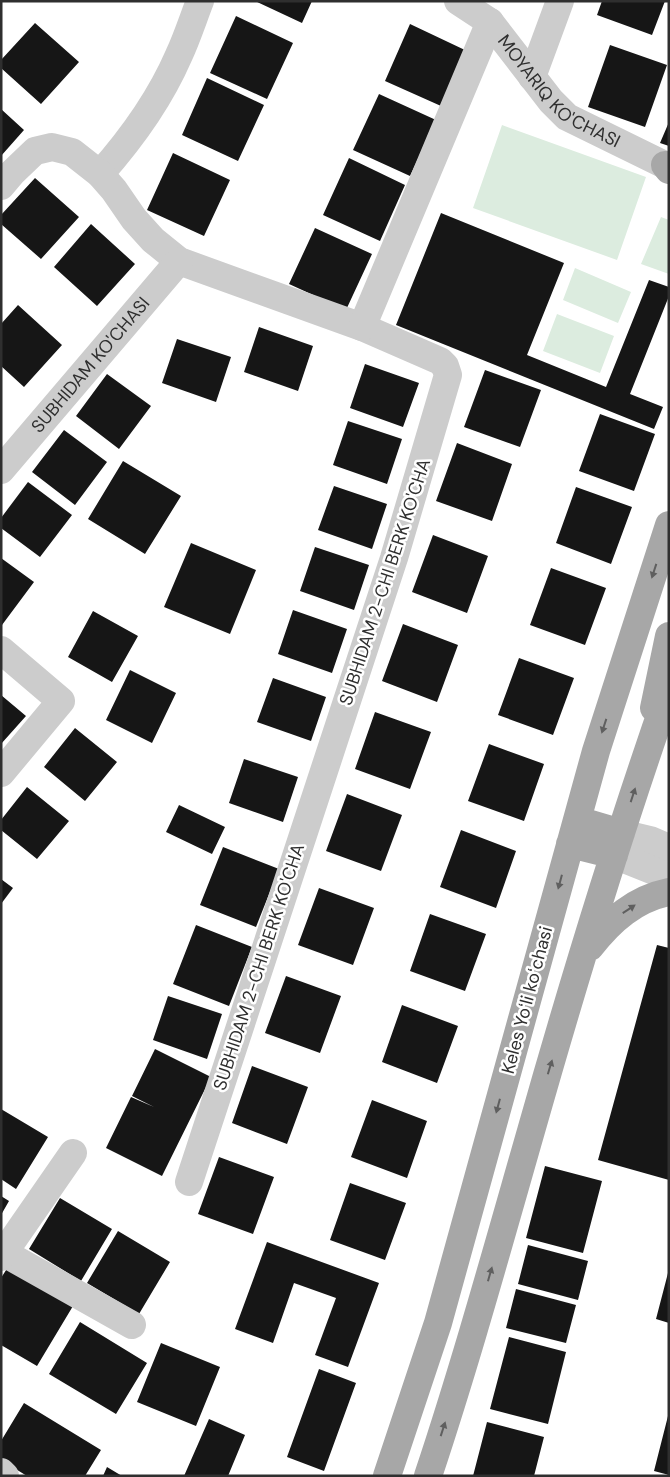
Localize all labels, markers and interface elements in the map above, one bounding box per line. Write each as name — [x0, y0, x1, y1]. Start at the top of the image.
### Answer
street label: MOYARIQ KO'CHASI — [492, 30, 624, 153]
street label: SUBHIDAM KO'CHASI — [26, 292, 155, 438]
street label: SUBHIDAM 2-CHI BERK KO'CHA — [334, 456, 436, 708]
one-way arrow — [650, 564, 658, 579]
one-way arrow — [600, 718, 608, 733]
one-way arrow — [630, 787, 638, 802]
street label: SUBHIDAM 2-CHI BERK KO'CHA — [208, 841, 310, 1093]
one-way arrow — [556, 874, 564, 890]
one-way arrow — [622, 904, 636, 914]
street label: Keles Yoʻli koʻchasi — [496, 924, 558, 1076]
one-way arrow — [546, 1060, 554, 1075]
one-way arrow — [494, 1099, 502, 1114]
one-way arrow — [487, 1266, 495, 1281]
one-way arrow — [440, 1422, 448, 1437]

